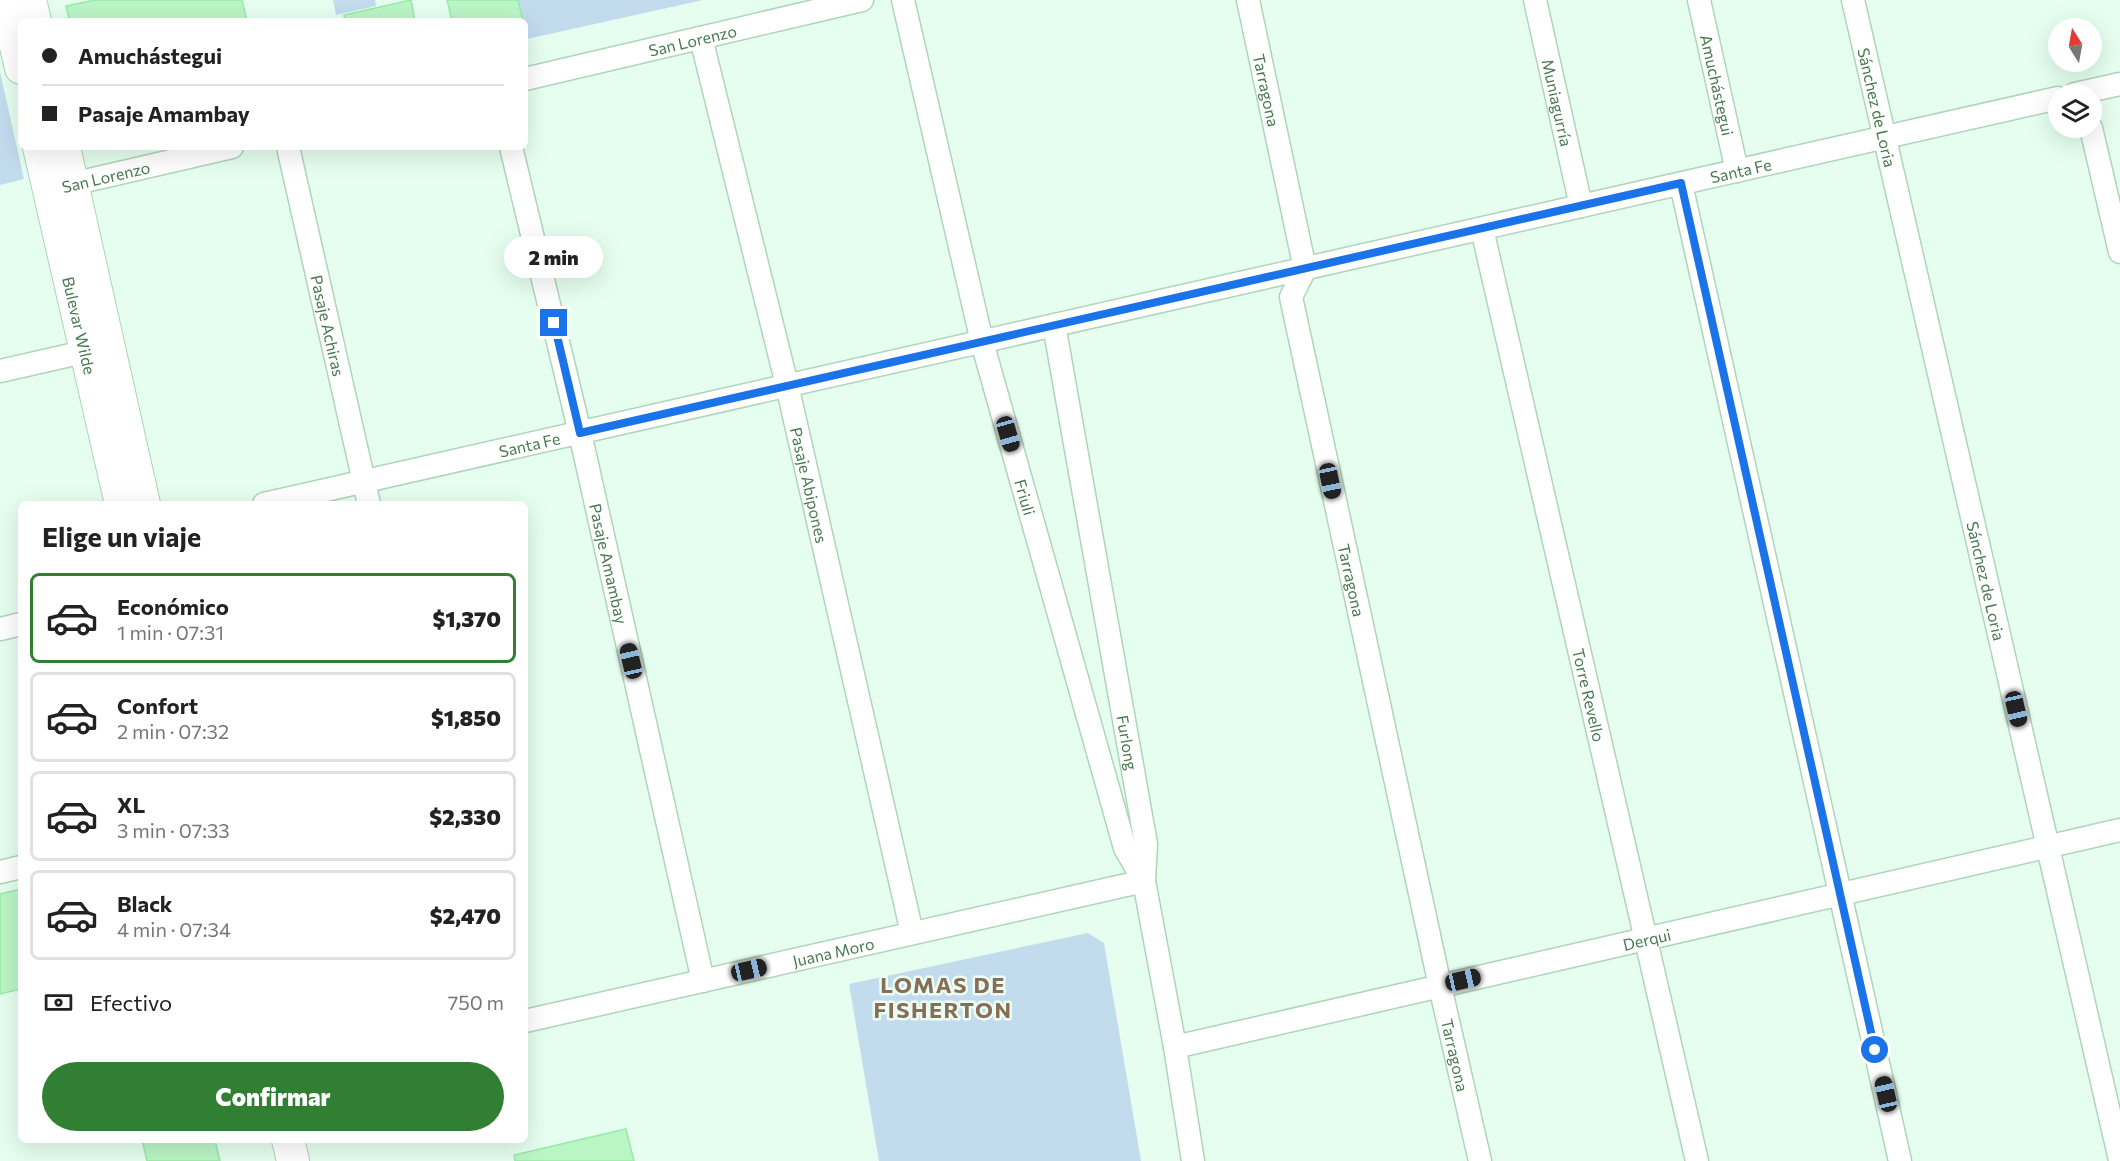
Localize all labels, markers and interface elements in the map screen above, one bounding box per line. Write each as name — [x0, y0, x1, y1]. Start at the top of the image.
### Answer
north arrow — [2048, 18, 2102, 72]
map controls — [2048, 18, 2102, 138]
street label: San Lorenzo — [646, 20, 738, 59]
street label: Amuchástegui — [1697, 32, 1738, 137]
text: Amuchástegui — [78, 42, 222, 69]
street label: Sánchez de Loria — [1855, 46, 1901, 169]
street label: Tarragona — [1250, 52, 1284, 128]
street label: Muniagurría — [1539, 57, 1577, 148]
button: layers — [2048, 84, 2102, 138]
text: Pasaje Amambay — [78, 100, 250, 127]
street label: Santa Fe — [1708, 154, 1773, 186]
street label: San Lorenzo — [60, 157, 152, 196]
callout: 2 min — [504, 236, 604, 278]
text: 2 min — [528, 245, 579, 269]
street label: Pasaje Achiras — [308, 273, 349, 378]
street label: Bulevar Wilde — [60, 275, 100, 376]
route end — [540, 309, 567, 336]
car — [994, 414, 1022, 454]
street label: Pasaje Abipones — [787, 425, 832, 545]
street label: Santa Fe — [497, 428, 562, 460]
car — [1317, 462, 1343, 500]
street label: Friuli — [1012, 477, 1040, 517]
street label: Pasaje Amambay — [587, 501, 632, 626]
street label: Sánchez de Loria — [1964, 519, 2010, 642]
text: Elige un viaje — [42, 520, 201, 553]
street label: Tarragona — [1335, 542, 1369, 618]
icon: car — [45, 591, 99, 645]
text: Económico — [117, 593, 229, 620]
text: $1,370 — [433, 605, 501, 632]
text: 1 min · 07:31 — [117, 620, 224, 644]
car — [618, 641, 644, 681]
street label: Torre Revello — [1569, 646, 1609, 743]
car — [2003, 689, 2029, 729]
icon: car — [45, 690, 99, 744]
text: Confort — [117, 692, 198, 719]
text: $1,850 — [431, 704, 501, 731]
street label: Furlong — [1114, 713, 1142, 772]
text: 2 min · 07:32 — [117, 719, 229, 743]
icon: car — [45, 789, 99, 843]
text: XL — [117, 791, 145, 818]
text: $2,330 — [429, 803, 501, 830]
text: 3 min · 07:33 — [117, 818, 230, 842]
icon: car — [45, 888, 99, 942]
text: Black — [117, 890, 172, 917]
text: $2,470 — [430, 902, 501, 929]
text: 4 min · 07:34 — [117, 917, 231, 941]
street label: Derqui — [1621, 924, 1673, 953]
street label: Juana Moro — [791, 933, 876, 970]
car — [729, 957, 769, 983]
car — [1443, 967, 1483, 993]
district label: LOMAS DE FISHERTON — [874, 971, 1012, 1023]
icon: cash — [42, 986, 75, 1019]
text: Efectivo — [90, 989, 172, 1016]
text: 750 m — [448, 990, 504, 1014]
street label: Tarragona — [1438, 1017, 1473, 1093]
route start — [1861, 1036, 1888, 1063]
button: Confirmar — [42, 1062, 504, 1131]
car — [1873, 1074, 1899, 1114]

